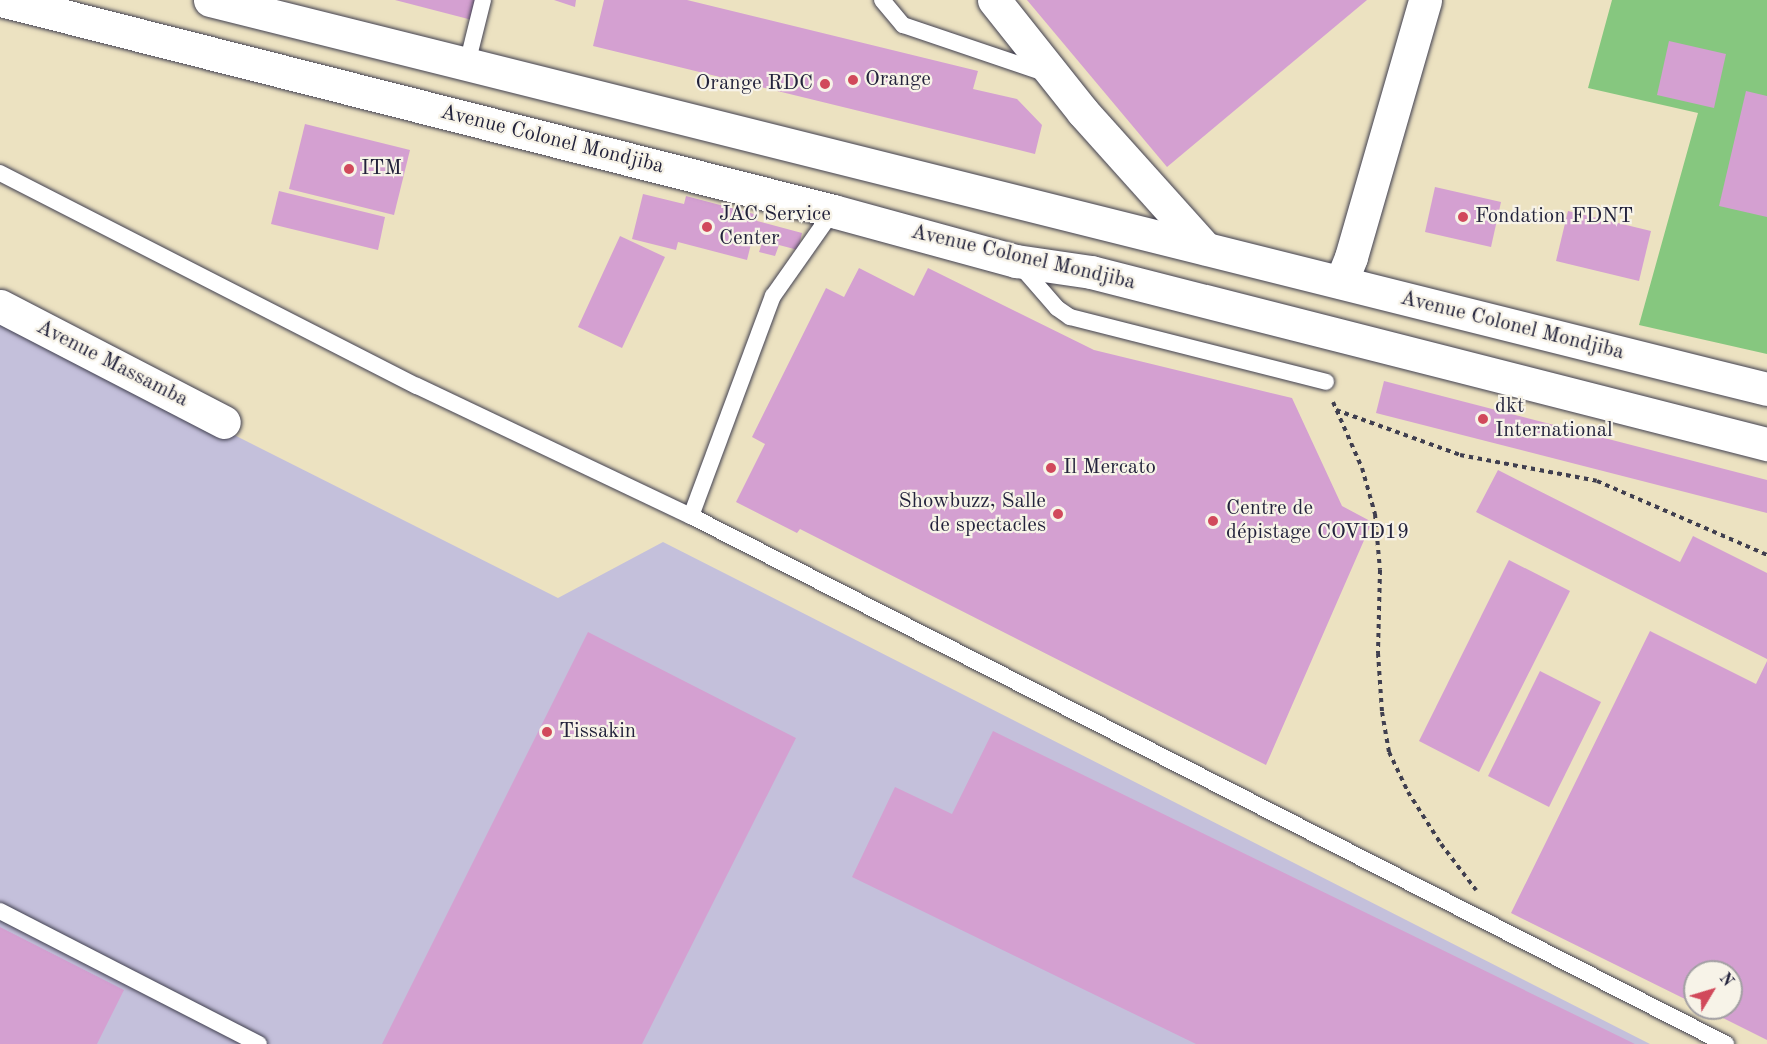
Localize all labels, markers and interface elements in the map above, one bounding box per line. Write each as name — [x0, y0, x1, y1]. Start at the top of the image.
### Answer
place label: Orange — [865, 67, 931, 93]
place label: Orange RDC — [696, 71, 813, 97]
marker: Orange — [846, 73, 860, 87]
marker: Orange RDC — [818, 77, 832, 91]
street label: Avenue Colonel Mondjiba — [438, 100, 666, 180]
place label: ITM — [361, 156, 402, 182]
marker: ITM — [342, 162, 356, 176]
place label: JAC Service Center — [719, 202, 831, 252]
place label: Fondation FDNT — [1475, 204, 1633, 230]
marker: Fondation FDNT — [1456, 210, 1470, 224]
marker: JAC Service Center — [700, 220, 714, 234]
street label: Avenue Colonel Mondjiba — [908, 220, 1138, 296]
street label: Avenue Colonel Mondjiba — [1398, 286, 1626, 366]
street label: Avenue Massamba — [32, 315, 192, 413]
place label: dkt International — [1495, 394, 1613, 444]
marker: dkt International — [1476, 412, 1490, 426]
place label: Il Mercato — [1063, 455, 1156, 481]
marker: Il Mercato — [1044, 461, 1058, 475]
place label: Showbuzz, Salle de spectacles — [899, 489, 1046, 539]
place label: Centre de dépistage COVID19 — [1226, 496, 1409, 546]
marker: Showbuzz, Salle de spectacles — [1051, 507, 1065, 521]
marker: Centre de dépistage COVID19 — [1204, 512, 1222, 530]
place label: Tissakin — [559, 719, 636, 745]
marker: Tissakin — [540, 725, 554, 739]
north arrow — [1683, 960, 1743, 1020]
text: N — [1716, 970, 1736, 990]

